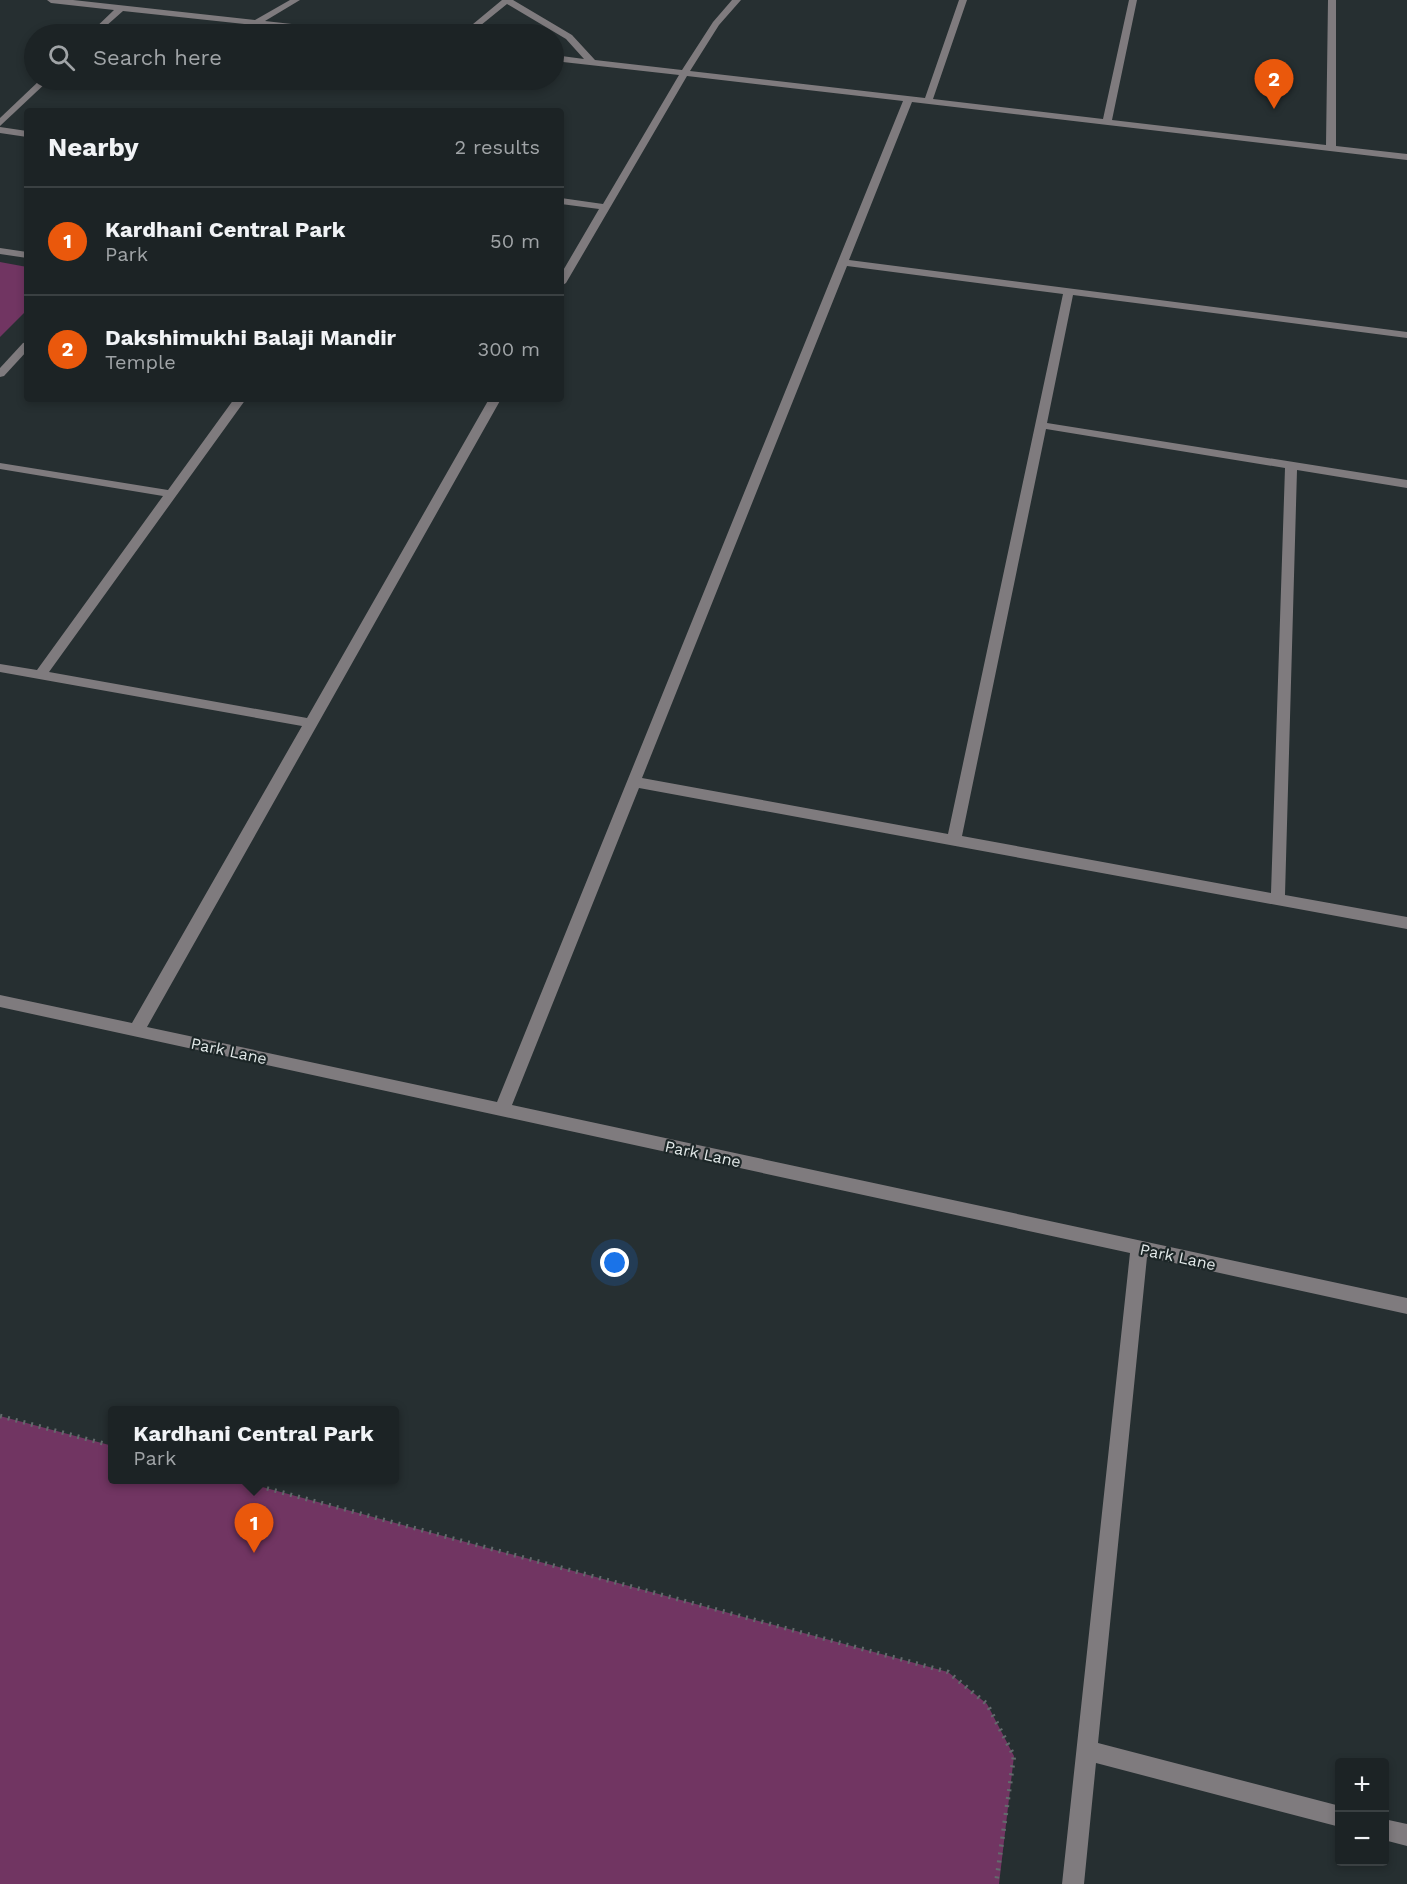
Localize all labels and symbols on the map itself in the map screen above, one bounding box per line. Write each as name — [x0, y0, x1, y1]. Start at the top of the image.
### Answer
pin: 2 — [1254, 60, 1294, 109]
street label: Park Lane — [189, 1034, 269, 1068]
street label: Park Lane — [663, 1137, 743, 1171]
street label: Park Lane — [1138, 1240, 1218, 1274]
your location — [600, 1248, 629, 1277]
pin: 1 — [234, 1504, 274, 1553]

